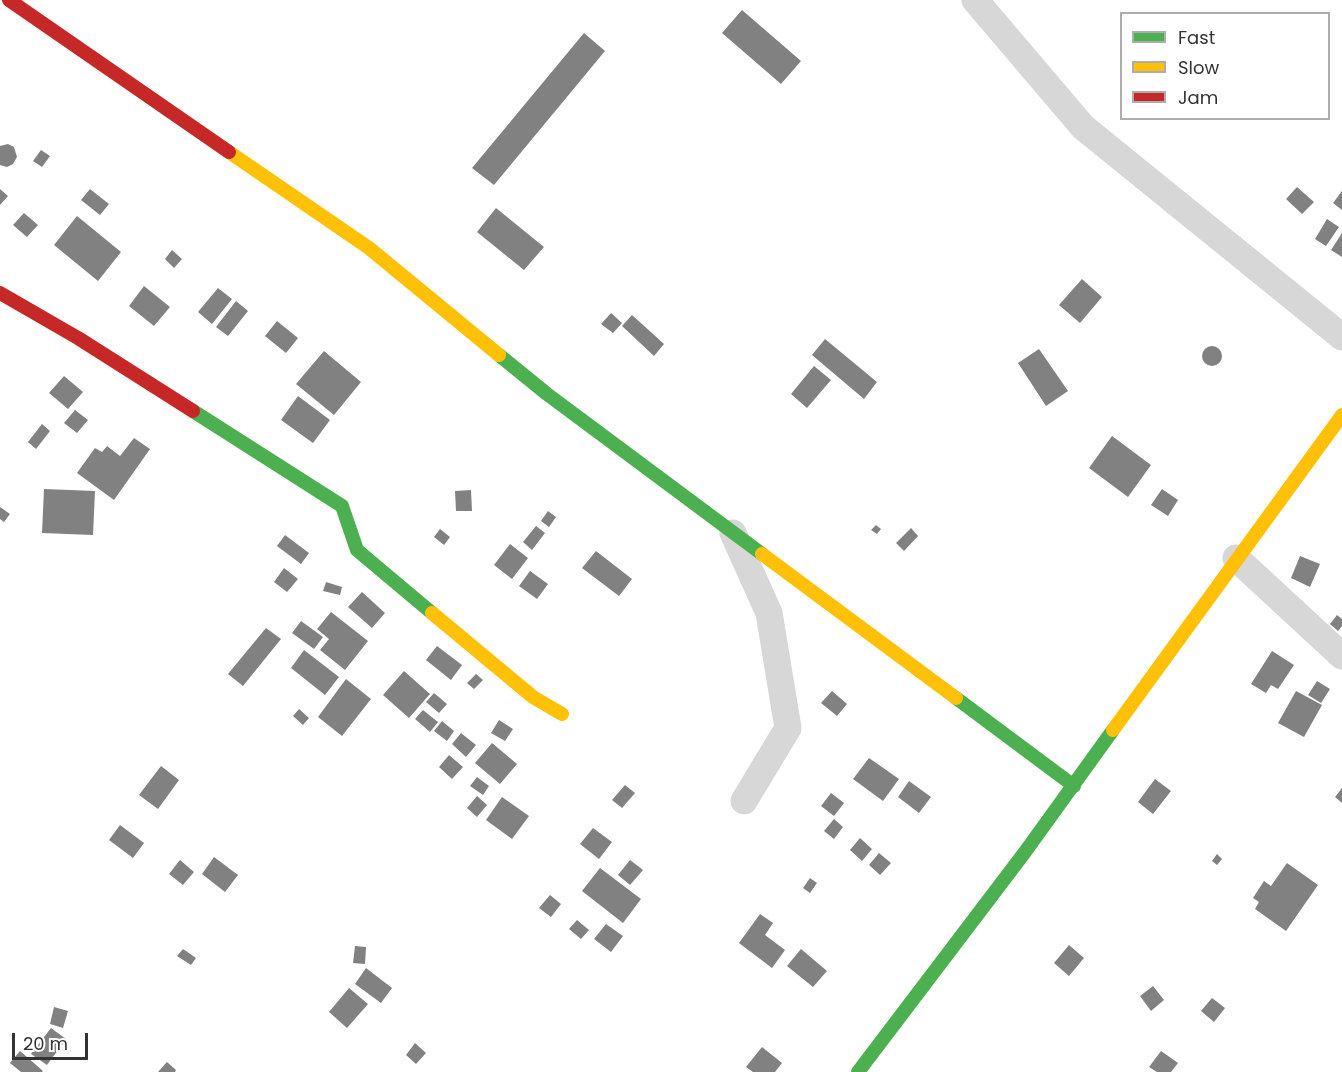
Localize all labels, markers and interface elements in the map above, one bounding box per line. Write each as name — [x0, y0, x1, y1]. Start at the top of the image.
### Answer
legend — [1120, 12, 1330, 120]
text: Fast — [1178, 25, 1215, 50]
text: Slow — [1178, 55, 1219, 80]
text: Jam — [1178, 85, 1218, 110]
scale bar — [15, 1021, 92, 1059]
text: 20 m — [23, 1031, 68, 1056]

